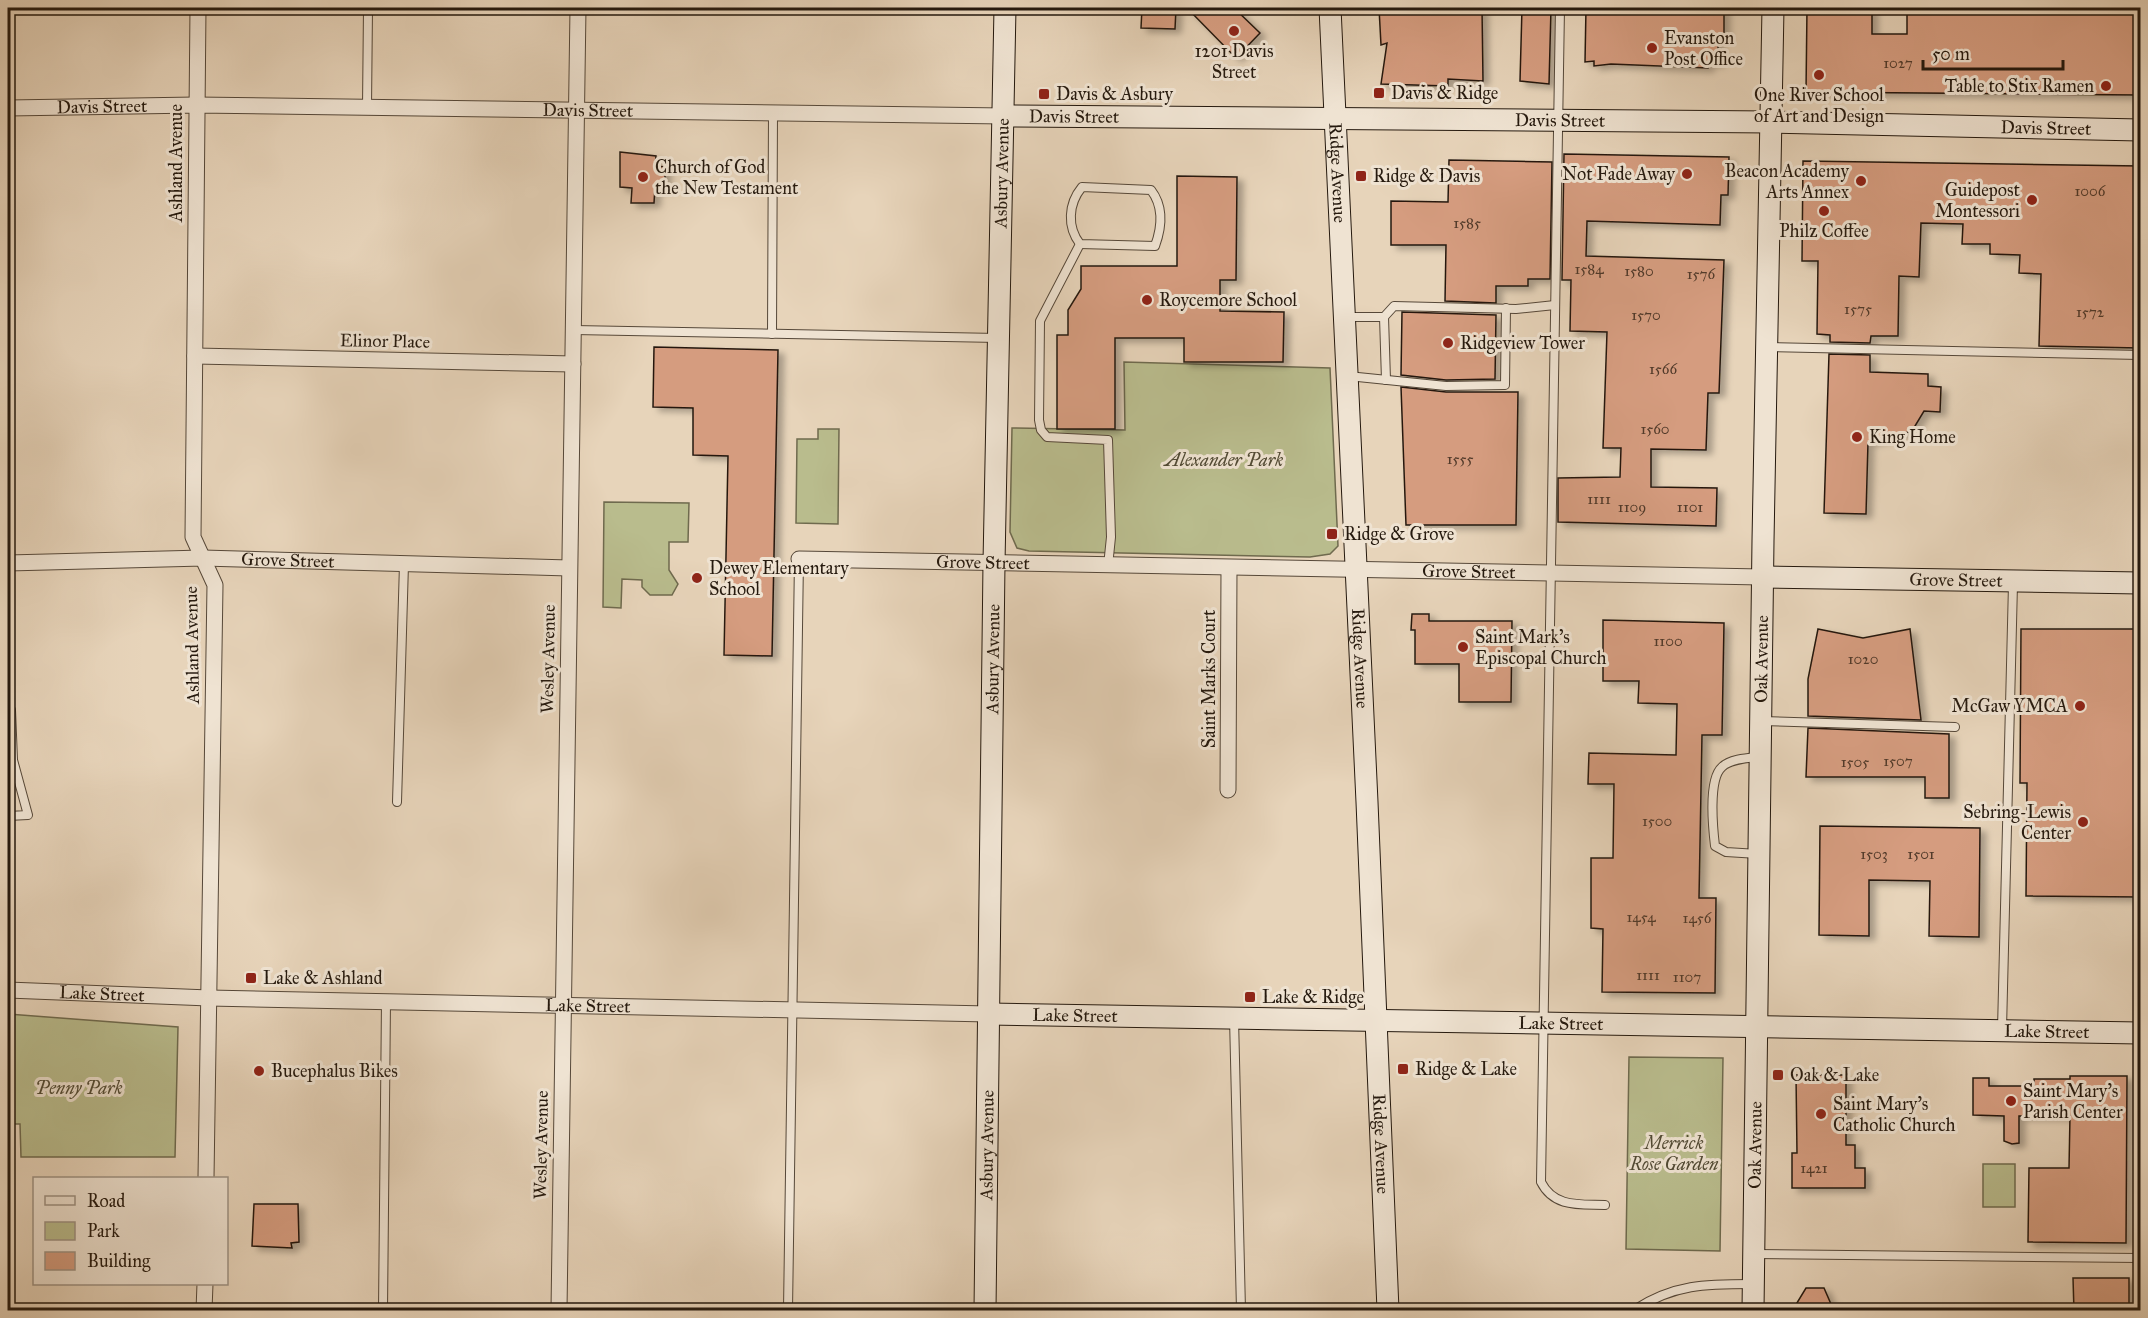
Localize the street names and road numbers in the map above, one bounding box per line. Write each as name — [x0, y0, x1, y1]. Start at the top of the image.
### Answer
street label: Davis Street — [57, 95, 148, 118]
street label: Davis Street — [543, 99, 634, 122]
street label: Ashland Avenue — [165, 104, 187, 223]
street label: Davis Street — [1029, 105, 1120, 128]
street label: Davis Street — [1515, 109, 1606, 132]
street label: Davis Street — [2000, 116, 2092, 140]
street label: Asbury Avenue — [990, 118, 1014, 229]
street label: Ridge Avenue — [1324, 122, 1351, 224]
street label: Elinor Place — [340, 329, 430, 353]
street label: Grove Street — [241, 548, 336, 573]
street label: Grove Street — [936, 551, 1031, 574]
street label: Grove Street — [1422, 560, 1516, 583]
street label: Grove Street — [1909, 568, 2004, 592]
street label: Ashland Avenue — [180, 586, 204, 705]
street label: Wesley Avenue — [536, 604, 560, 714]
street label: Asbury Avenue — [981, 604, 1005, 715]
street label: Ridge Avenue — [1347, 608, 1374, 709]
street label: Saint Marks Court — [1198, 609, 1220, 748]
street label: Oak Avenue — [1750, 615, 1773, 703]
street label: Lake Street — [59, 981, 146, 1006]
street label: Lake Street — [545, 994, 631, 1018]
street label: Lake Street — [1032, 1004, 1118, 1027]
street label: Lake Street — [1518, 1012, 1604, 1035]
street label: Lake Street — [2004, 1020, 2090, 1043]
street label: Wesley Avenue — [529, 1090, 553, 1200]
street label: Asbury Avenue — [975, 1090, 999, 1201]
street label: Ridge Avenue — [1368, 1093, 1394, 1195]
street label: Oak Avenue — [1744, 1101, 1767, 1189]

